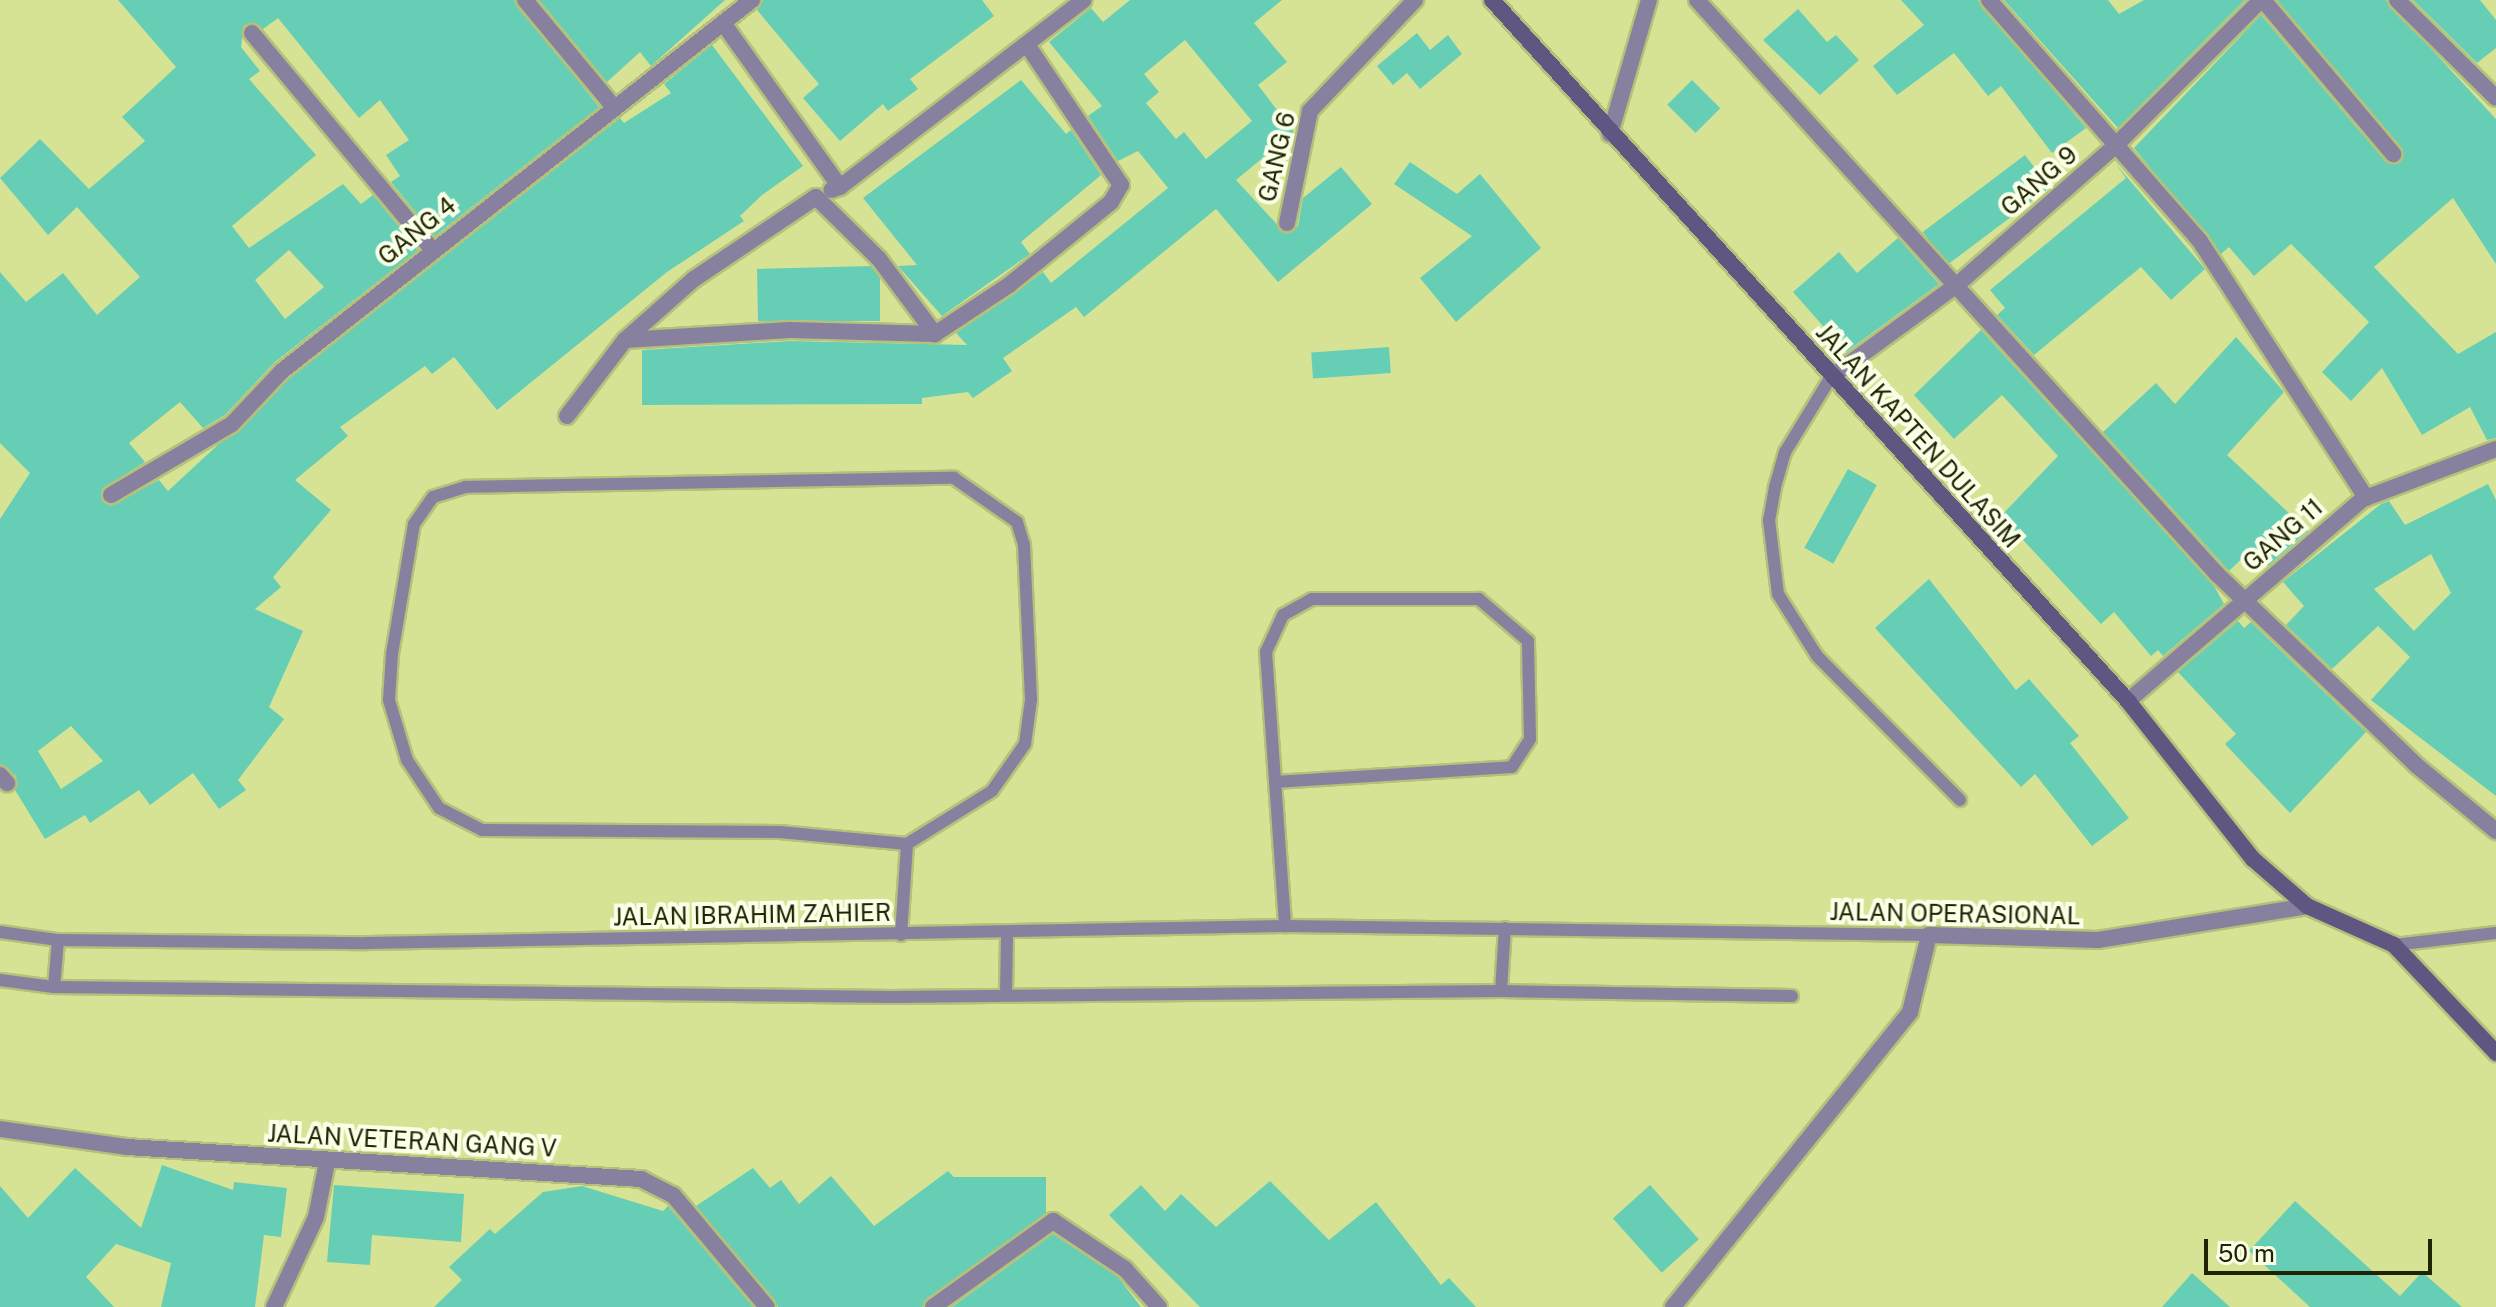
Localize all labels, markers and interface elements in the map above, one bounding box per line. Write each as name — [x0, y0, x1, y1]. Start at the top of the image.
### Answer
street label: GANG 6 — [1253, 109, 1301, 205]
street label: GANG 9 — [1995, 140, 2083, 222]
street label: GANG 4 — [372, 191, 462, 271]
street label: JALAN KAPTEN DULASIM — [1810, 318, 2026, 554]
street label: GANG 11 — [2237, 493, 2329, 577]
street label: JALAN OPERASIONAL — [1829, 897, 2081, 931]
street label: JALAN IBRAHIM ZAHIER — [613, 898, 891, 932]
street label: JALAN VETERAN GANG V — [266, 1119, 558, 1163]
scale bar — [2208, 1223, 2436, 1273]
text: 50 m — [2218, 1239, 2275, 1267]

